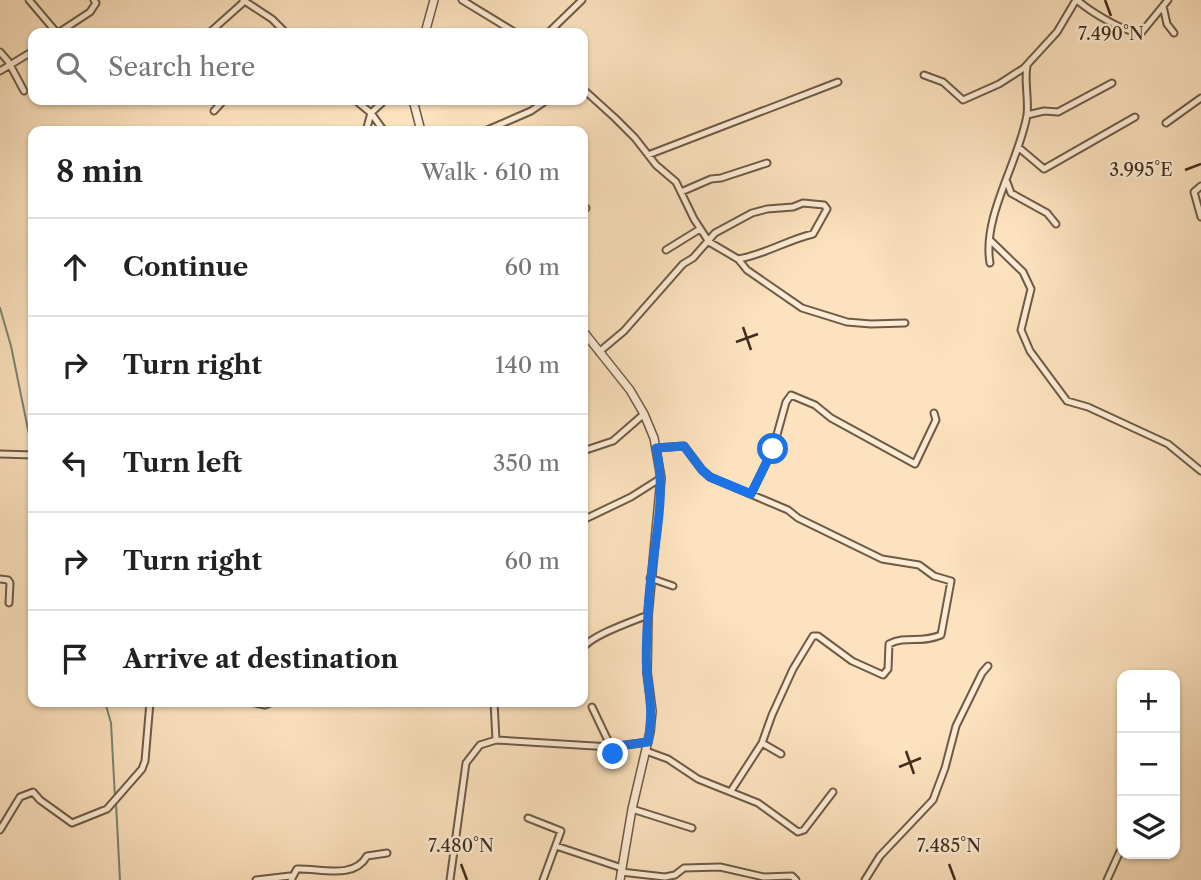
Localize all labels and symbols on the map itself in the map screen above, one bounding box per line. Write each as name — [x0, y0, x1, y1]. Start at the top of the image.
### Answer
text: 7.490°N — [1078, 23, 1144, 45]
text: 3.995°E — [1109, 159, 1173, 181]
route start — [757, 433, 788, 464]
route end — [597, 738, 628, 769]
text: 7.480°N — [428, 835, 494, 857]
text: 7.485°N — [917, 835, 981, 857]

